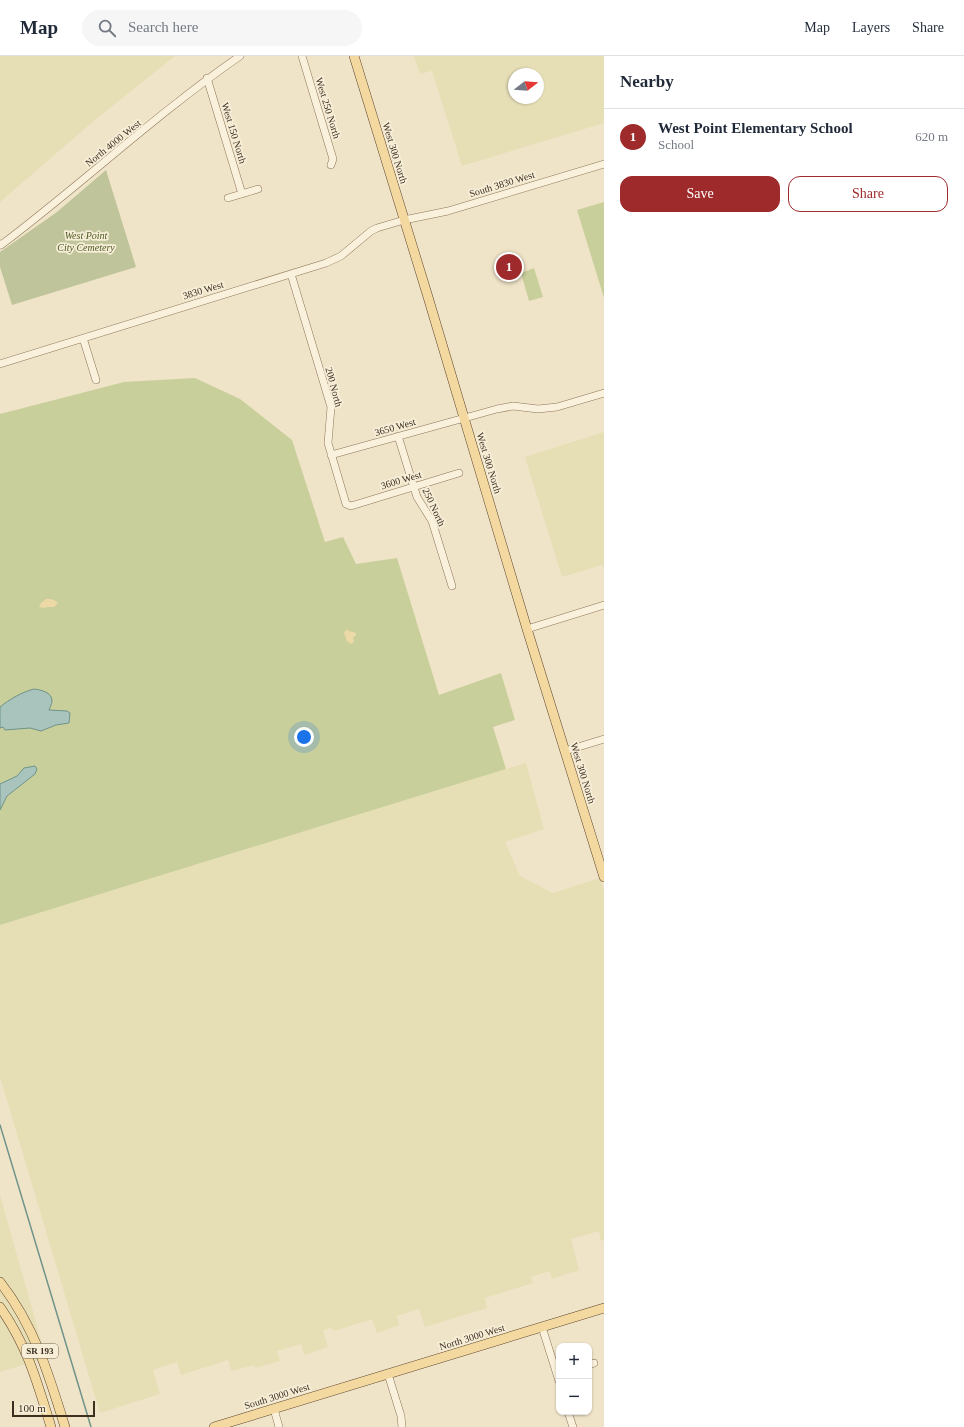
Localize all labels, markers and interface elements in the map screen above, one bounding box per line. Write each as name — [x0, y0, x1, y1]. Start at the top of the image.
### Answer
search box — [82, 10, 362, 46]
text: Map — [20, 17, 58, 38]
icon: search — [96, 17, 118, 39]
text: Search here — [128, 19, 198, 35]
text: Map — [804, 20, 830, 35]
text: Layers — [852, 20, 890, 35]
text: Share — [912, 20, 944, 35]
north arrow — [508, 68, 544, 104]
text: Nearby — [620, 72, 674, 91]
street label: West 250 North — [314, 76, 342, 140]
street label: West 150 North — [220, 101, 248, 165]
street label: North 4000 West — [83, 117, 143, 169]
text: West Point Elementary School — [658, 120, 853, 136]
street label: West 300 North — [381, 121, 409, 185]
text: 1 — [630, 129, 636, 144]
text: 620 m — [915, 129, 948, 144]
text: School — [658, 137, 694, 152]
street label: South 3830 West — [468, 169, 536, 199]
button: Save — [620, 176, 780, 212]
button: Share — [788, 176, 948, 212]
park label: West Point City Cemetery — [57, 230, 115, 253]
pin: 1 — [496, 252, 522, 282]
street label: 3830 West — [181, 279, 225, 301]
street label: 200 North — [323, 366, 345, 408]
street label: 3650 West — [373, 416, 417, 438]
street label: West 300 North — [475, 431, 503, 495]
street label: 3600 West — [379, 469, 423, 491]
street label: 250 North — [420, 486, 448, 528]
your location — [294, 727, 314, 747]
street label: West 300 North — [569, 741, 597, 805]
street label: North 3000 West — [438, 1322, 506, 1352]
map controls — [556, 1343, 592, 1415]
button: + — [556, 1343, 592, 1379]
road number: SR 193 — [22, 1344, 58, 1358]
button: − — [556, 1379, 592, 1415]
street label: South 3000 West — [243, 1381, 311, 1411]
scale bar — [12, 1399, 95, 1418]
text: 100 m — [18, 1402, 46, 1414]

